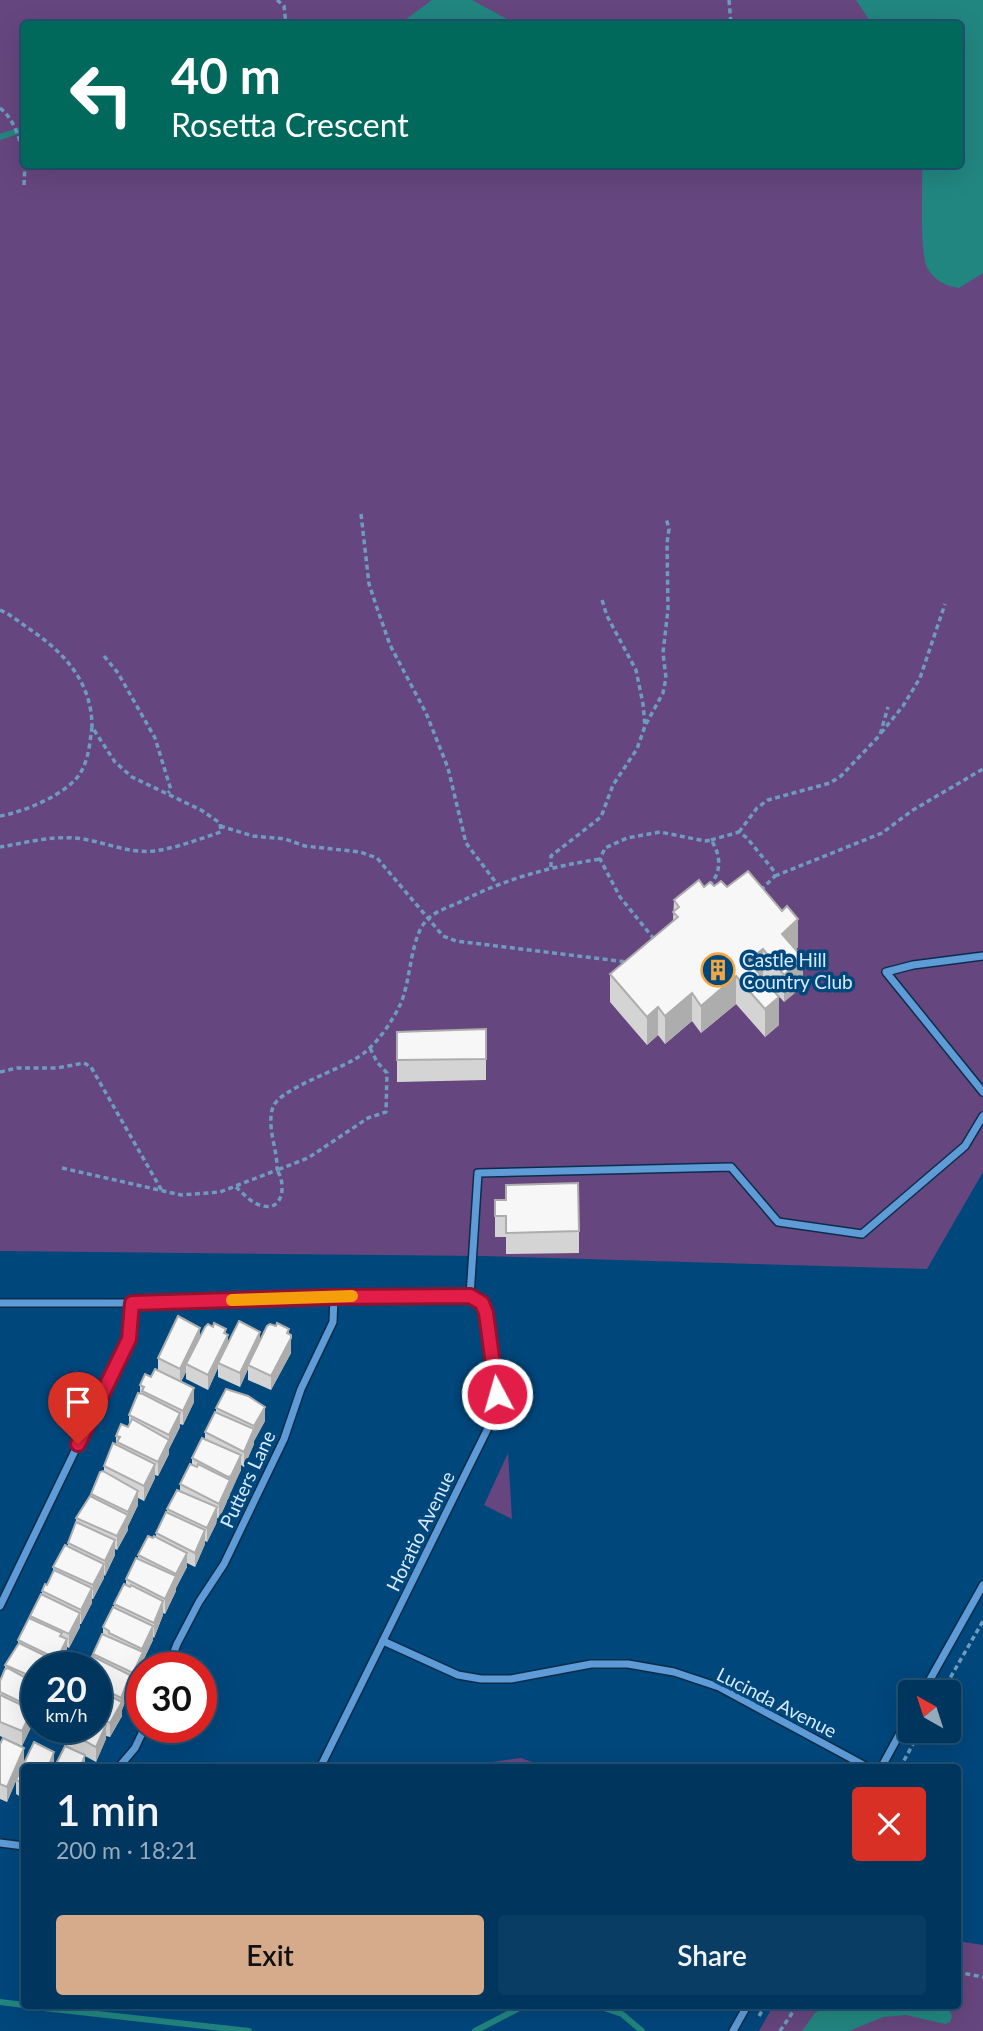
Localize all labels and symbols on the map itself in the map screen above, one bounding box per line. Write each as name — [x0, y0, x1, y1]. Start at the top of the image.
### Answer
place label: Castle Hill Country Club — [742, 948, 853, 993]
building icon: Castle Hill Country Club — [699, 951, 737, 989]
position arrow — [460, 1357, 534, 1431]
pin — [48, 1372, 108, 1444]
street label: Putters Lane — [214, 1427, 280, 1531]
street label: Horatio Avenue — [381, 1467, 459, 1595]
speed limit sign: 30 — [126, 1652, 217, 1743]
street label: Lucinda Avenue — [713, 1662, 841, 1742]
north arrow — [898, 1680, 961, 1743]

